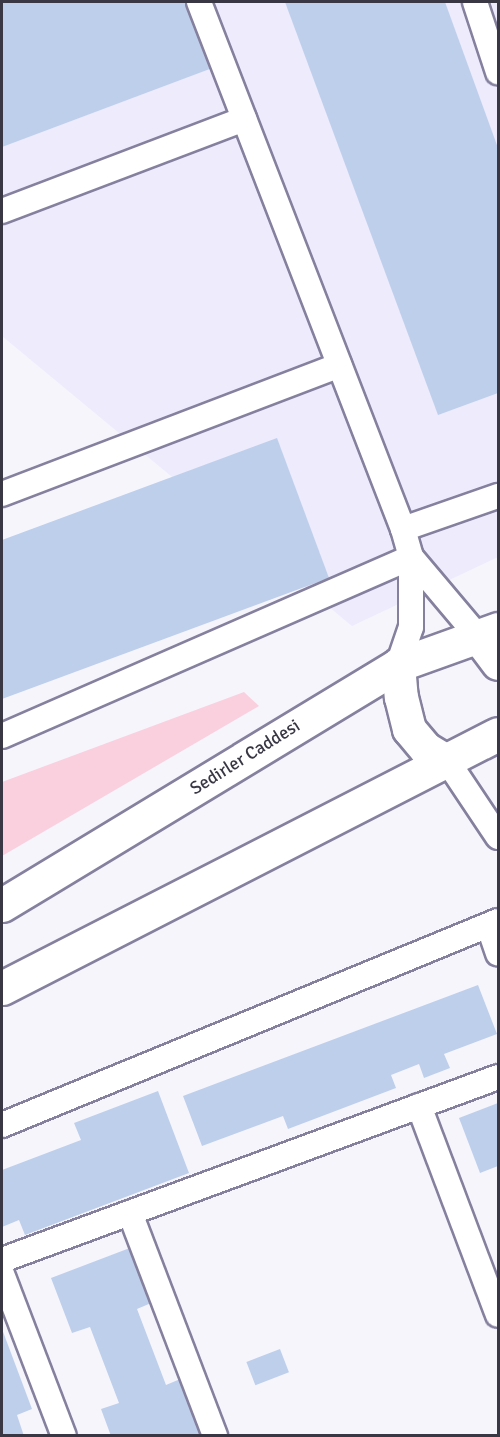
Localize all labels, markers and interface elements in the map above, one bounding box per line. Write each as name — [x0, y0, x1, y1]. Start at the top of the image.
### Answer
street label: Sedirler Caddesi — [186, 715, 304, 799]

